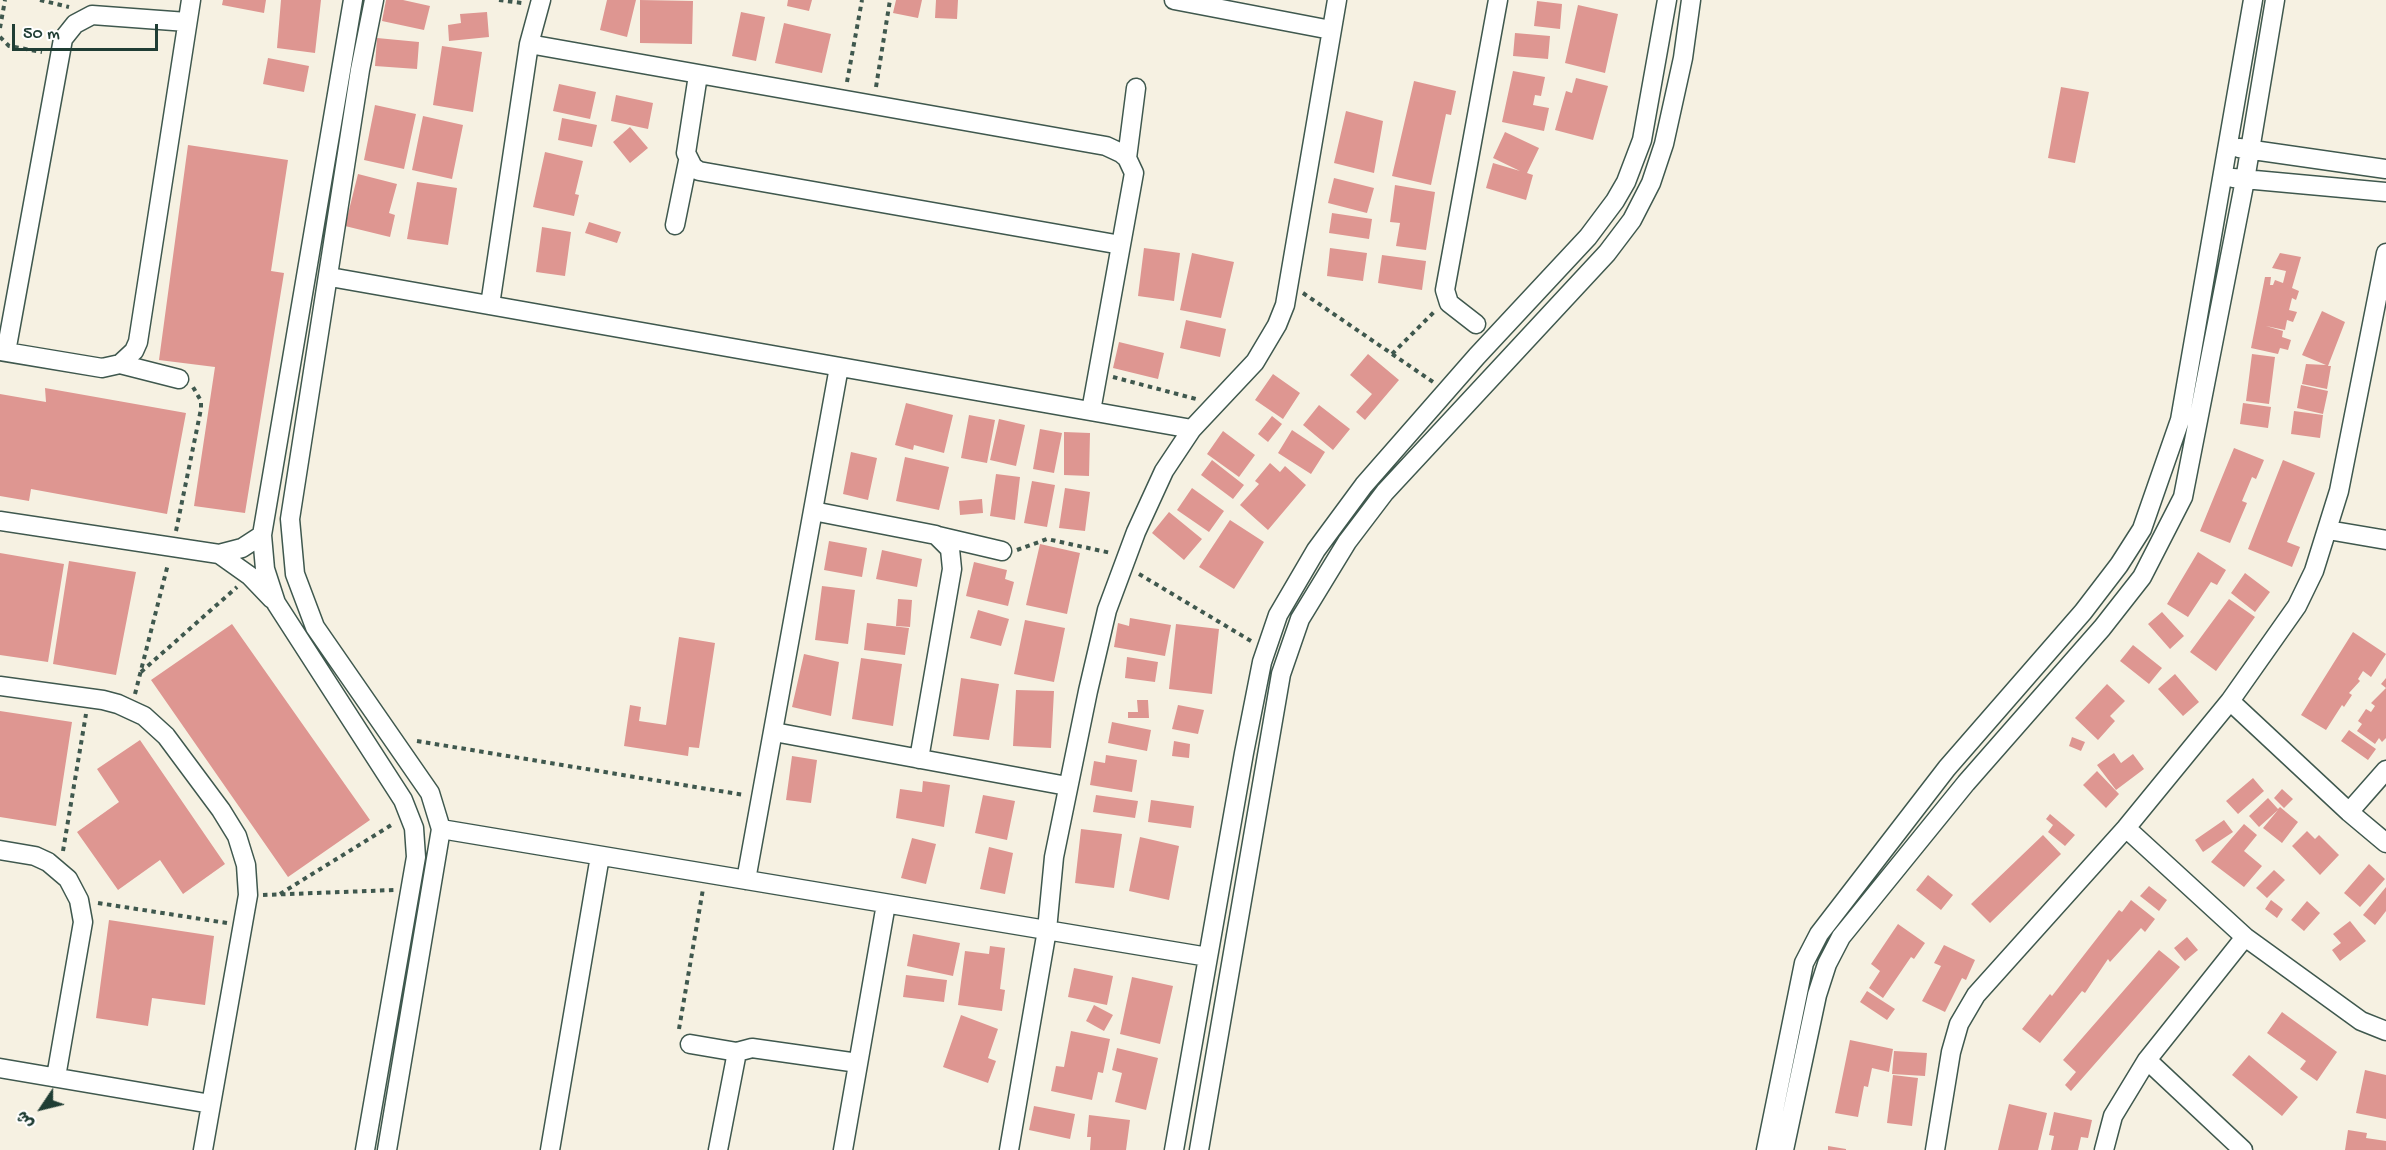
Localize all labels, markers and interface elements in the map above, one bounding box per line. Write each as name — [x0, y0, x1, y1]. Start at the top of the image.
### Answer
scale bar — [15, 12, 160, 50]
text: 50 m — [23, 24, 60, 45]
north arrow — [12, 1078, 72, 1138]
text: ش — [14, 1106, 40, 1131]

